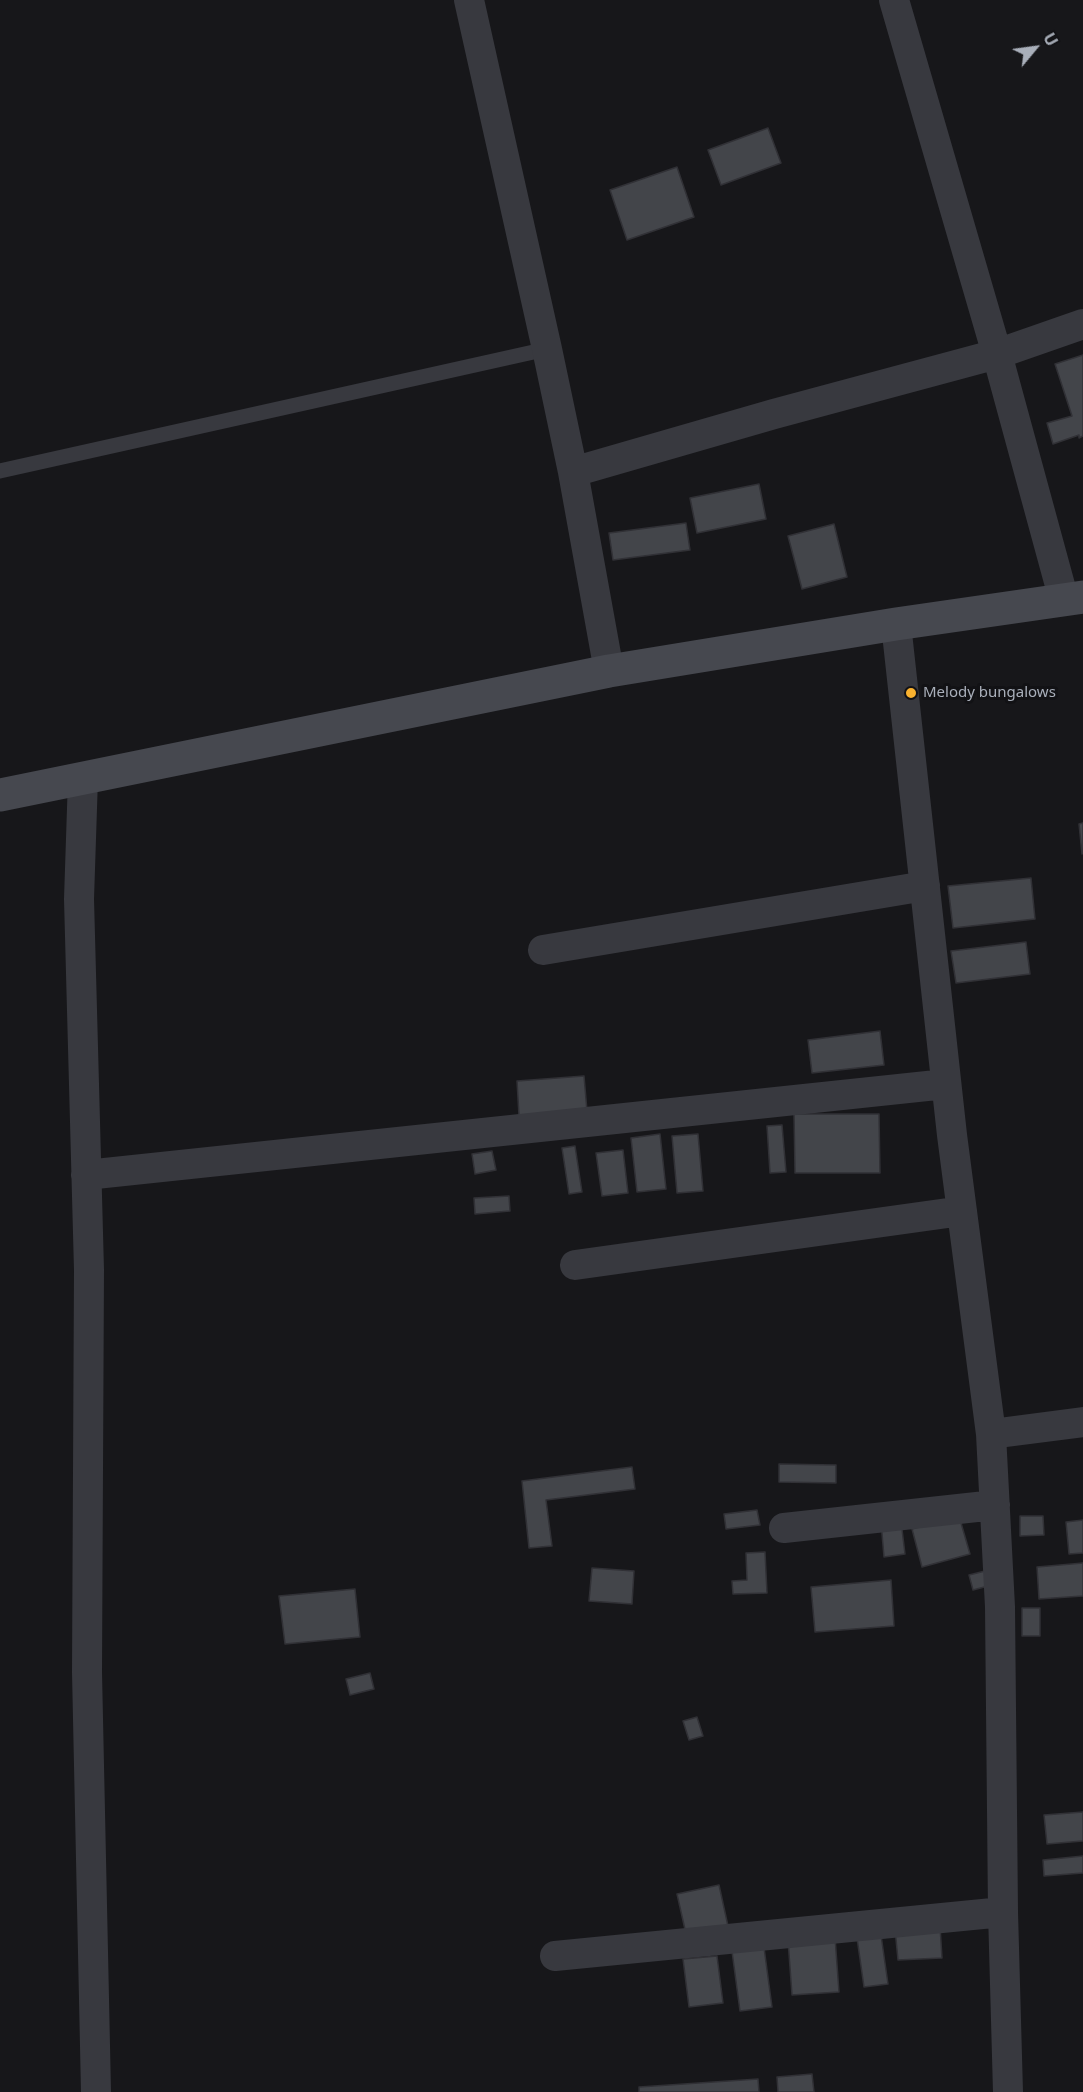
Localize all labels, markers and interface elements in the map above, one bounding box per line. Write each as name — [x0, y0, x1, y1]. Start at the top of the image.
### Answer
north arrow — [1005, 18, 1065, 78]
text: U — [1038, 29, 1063, 50]
place label: Melody bungalows — [923, 684, 1056, 702]
marker: Melody bungalows — [904, 686, 918, 700]

